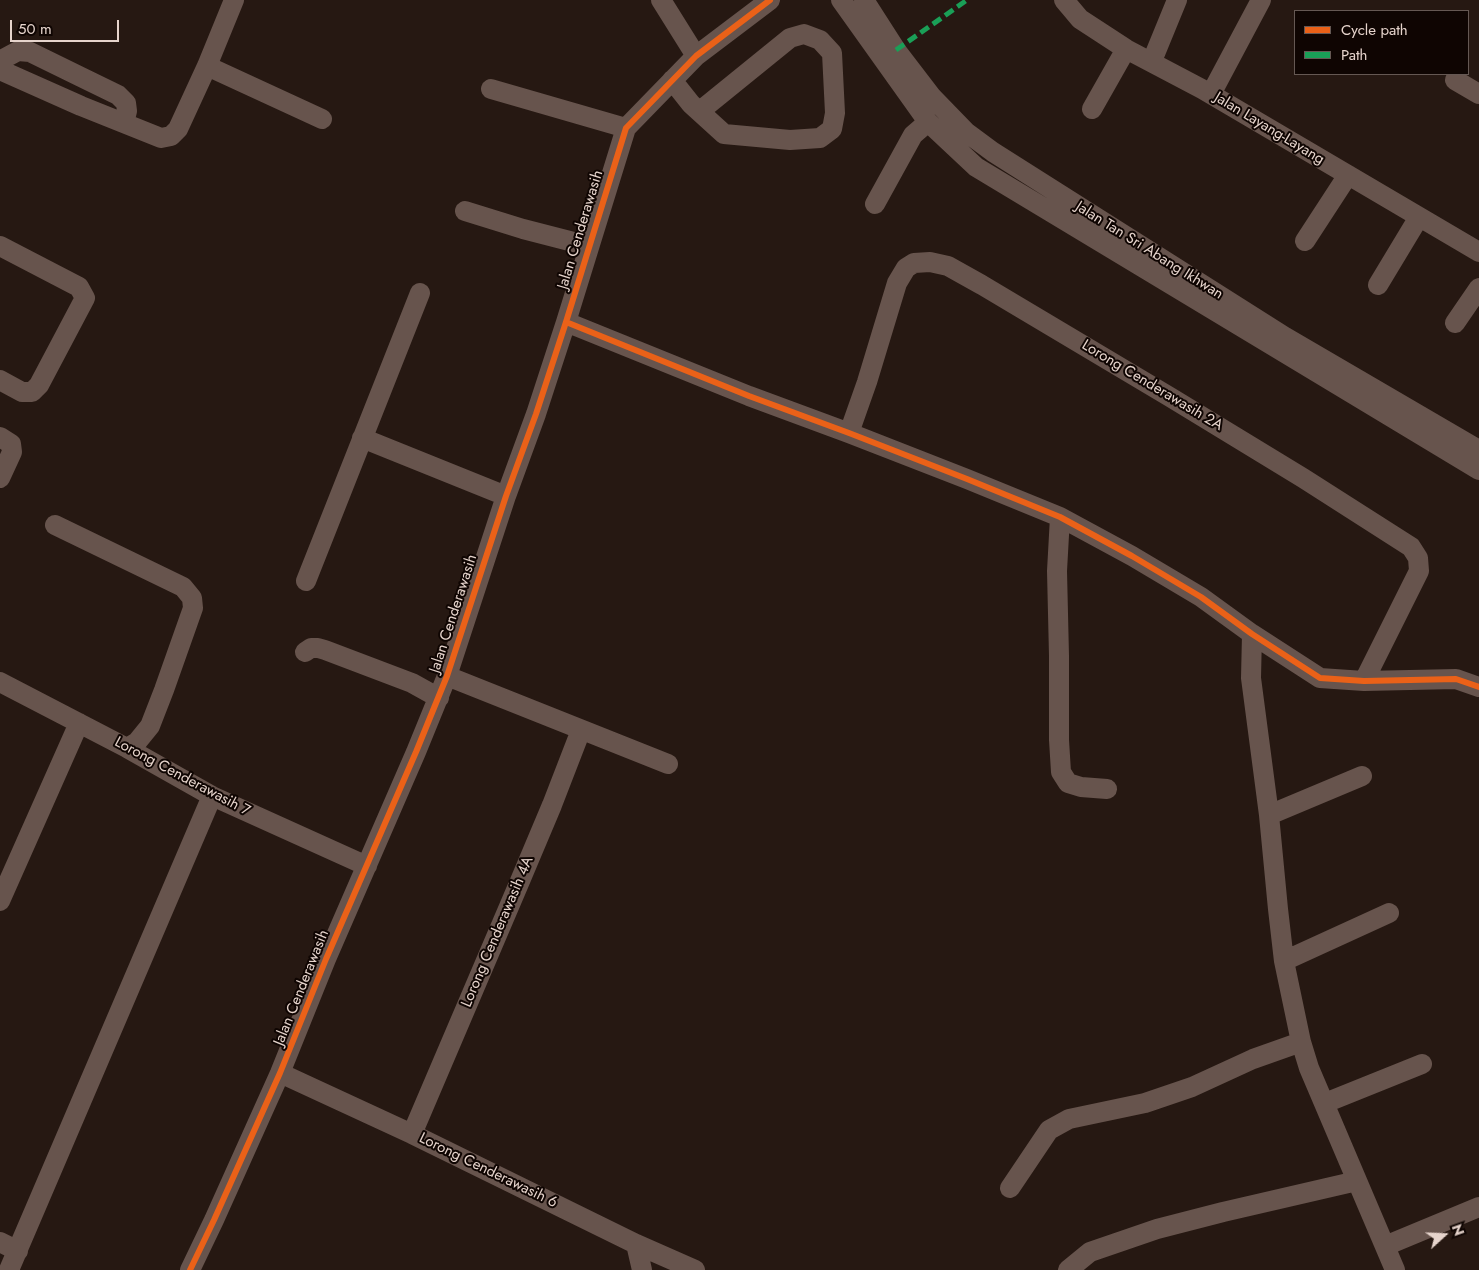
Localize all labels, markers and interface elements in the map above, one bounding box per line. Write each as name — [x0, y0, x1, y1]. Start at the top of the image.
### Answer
scale bar — [12, 10, 121, 42]
legend — [1294, 10, 1469, 75]
text: 50 m — [18, 18, 52, 40]
text: Cycle path — [1341, 19, 1408, 41]
text: Path — [1341, 44, 1367, 66]
street label: Jalan Layang-Layang — [1211, 89, 1327, 169]
street label: Jalan Cenderawasih — [554, 168, 608, 292]
street label: Jalan Tan Sri Abang Ikhwan — [1072, 198, 1226, 304]
street label: Lorong Cenderawasih 2A — [1078, 337, 1226, 435]
street label: Jalan Cenderawasih — [426, 552, 482, 676]
street label: Lorong Cenderawasih 7 — [111, 734, 253, 820]
street label: Lorong Cenderawasih 4A — [458, 854, 538, 1010]
street label: Jalan Cenderawasih — [271, 927, 333, 1049]
street label: Lorong Cenderawasih 6 — [416, 1130, 560, 1212]
north arrow — [1419, 1210, 1469, 1260]
text: N — [1447, 1221, 1469, 1239]

